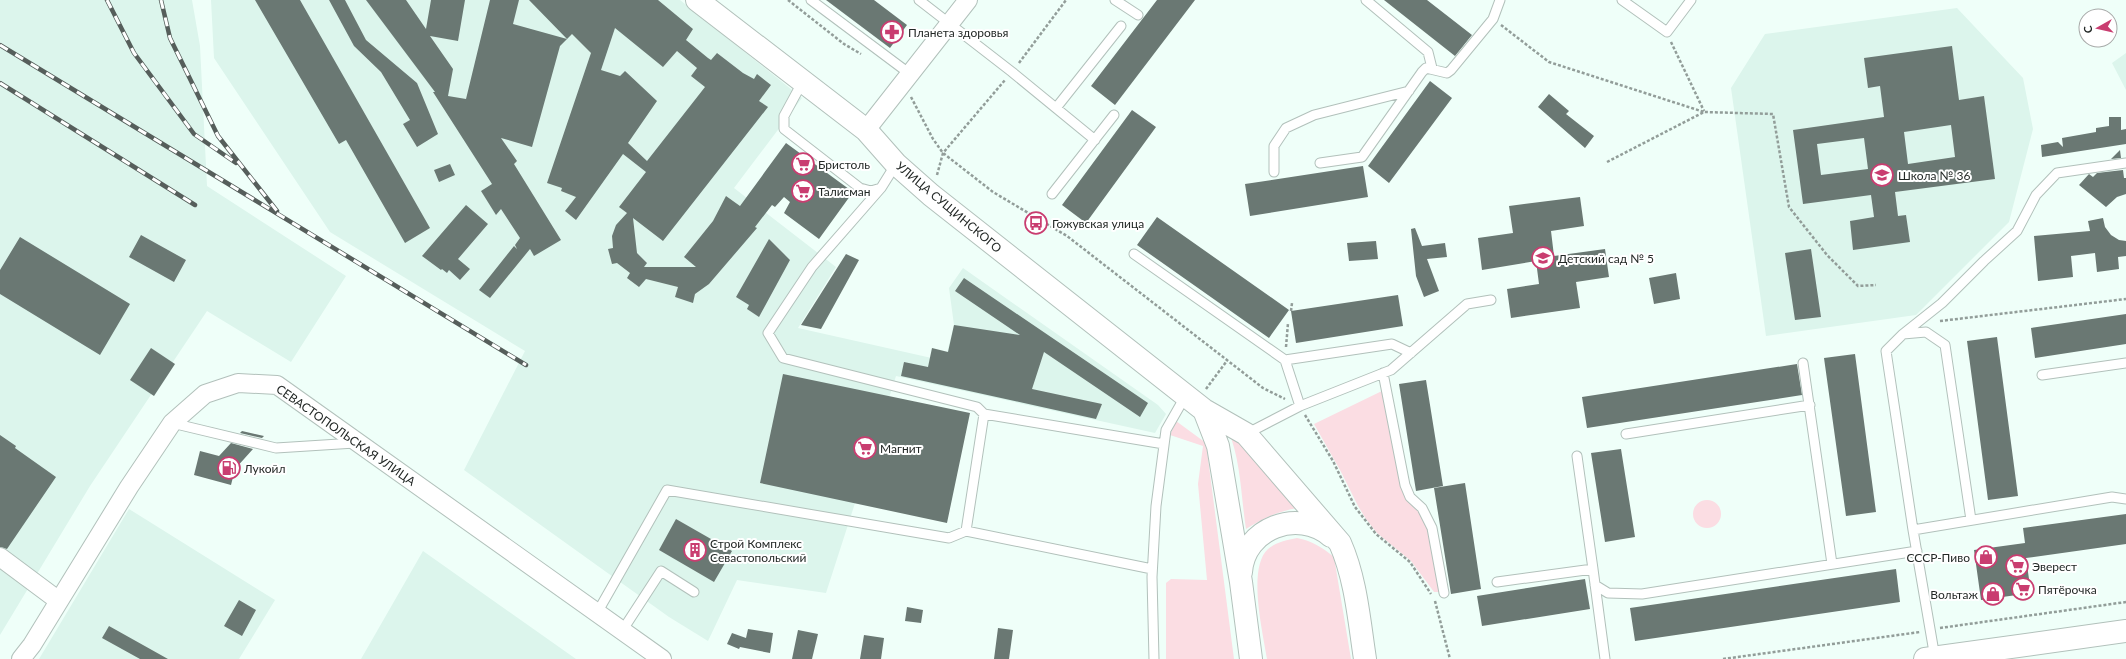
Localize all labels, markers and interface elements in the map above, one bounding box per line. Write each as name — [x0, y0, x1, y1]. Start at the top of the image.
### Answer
north arrow — [2078, 8, 2118, 48]
pharmacy icon: Планета здоровья — [879, 19, 905, 45]
text: С — [2081, 24, 2095, 34]
place label: Планета здоровья — [908, 25, 1008, 40]
supermarket icon: Бристоль — [790, 151, 816, 177]
place label: Бристоль — [818, 157, 870, 172]
street label: УЛИЦА СУЩИНСКОГО — [893, 158, 1005, 256]
school or university icon: Школа № 36 — [1869, 162, 1895, 188]
place label: Школа № 36 — [1898, 168, 1970, 183]
supermarket icon: Талисман — [790, 178, 816, 204]
place label: Талисман — [818, 184, 871, 199]
bus stop icon: Гожувская улица — [1023, 210, 1049, 236]
place label: Гожувская улица — [1052, 216, 1144, 231]
school or university icon: Детский сад № 5 — [1530, 245, 1556, 271]
place label: Детский сад № 5 — [1558, 251, 1654, 266]
street label: СЕВАСТОПОЛЬСКАЯ УЛИЦА — [274, 381, 419, 489]
supermarket icon: Магнит — [852, 435, 878, 461]
place label: Магнит — [880, 441, 922, 456]
fuel station icon: Лукойл — [216, 455, 242, 481]
place label: Лукойл — [243, 461, 285, 476]
place label: Строй Комплекс Севастопольский — [710, 536, 807, 565]
building icon: Строй Комплекс Севастопольский — [682, 537, 708, 563]
shop icon: СССР-Пиво — [1973, 544, 1999, 570]
place label: СССР-Пиво — [1906, 550, 1970, 565]
supermarket icon: Эверест — [2004, 553, 2030, 579]
place label: Эверест — [2032, 559, 2077, 574]
supermarket icon: Пятёрочка — [2010, 576, 2036, 602]
shop icon: Вольтаж — [1980, 581, 2006, 607]
place label: Пятёрочка — [2038, 582, 2097, 597]
place label: Вольтаж — [1930, 587, 1979, 602]

